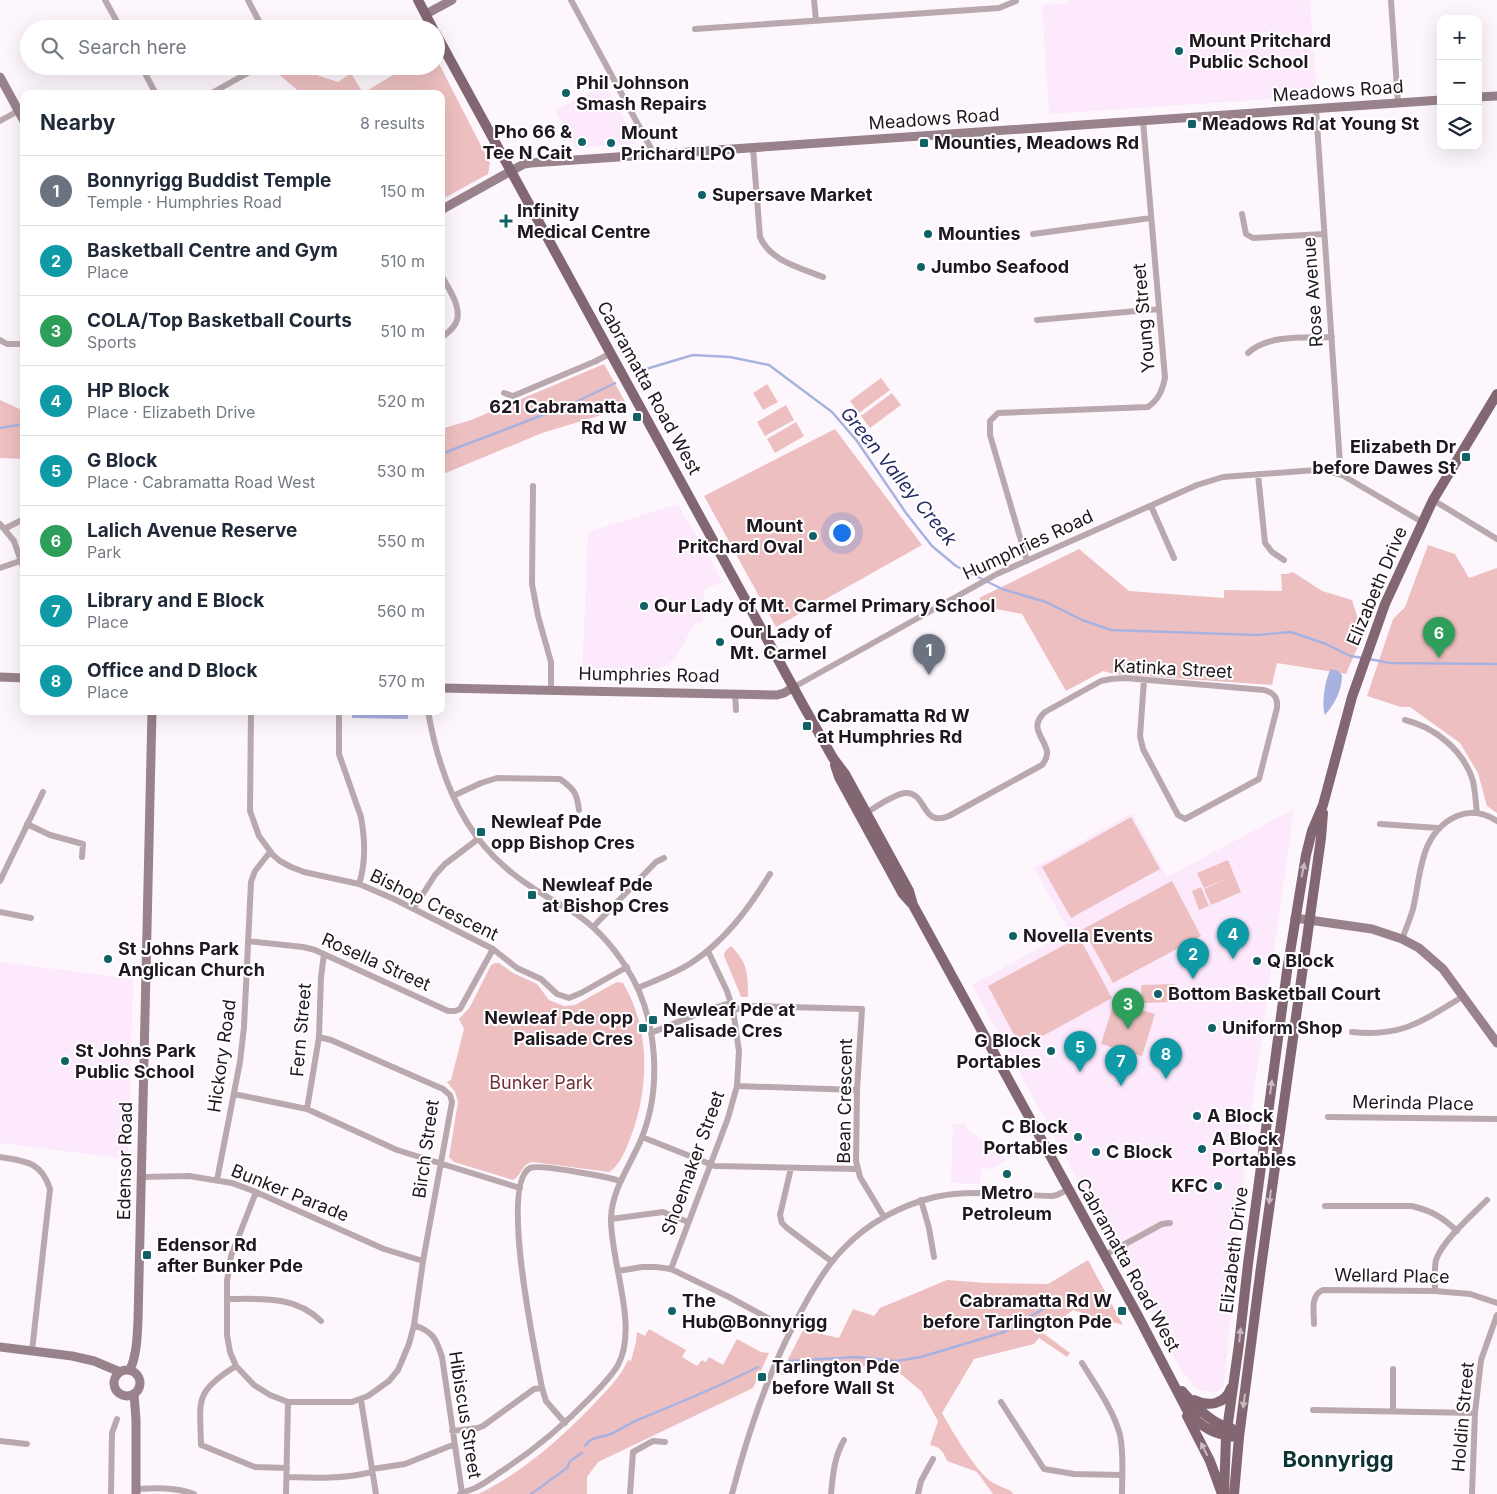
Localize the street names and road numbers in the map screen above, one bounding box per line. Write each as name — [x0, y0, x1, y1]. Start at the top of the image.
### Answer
street label: Meadows Road — [1272, 75, 1404, 106]
street label: Meadows Road — [868, 103, 1000, 134]
street label: Rose Avenue — [1298, 236, 1327, 348]
street label: Young Street — [1128, 262, 1159, 374]
street label: Cabramatta Road West — [593, 297, 706, 478]
street label: Humphries Road — [959, 505, 1096, 584]
street label: Elizabeth Drive — [1342, 523, 1411, 649]
street label: Katinka Street — [1113, 655, 1233, 682]
street label: Humphries Road — [578, 663, 720, 686]
street label: Bishop Crescent — [367, 864, 502, 945]
street label: Rosella Street — [319, 928, 434, 995]
street label: Fern Street — [286, 982, 315, 1078]
street label: Hickory Road — [203, 998, 240, 1114]
street label: Bean Crescent — [833, 1038, 856, 1164]
street label: Shoemaker Street — [657, 1088, 728, 1238]
street label: Merinda Place — [1352, 1091, 1474, 1114]
street label: Birch Street — [408, 1098, 443, 1200]
street label: Edensor Road — [113, 1102, 136, 1220]
street label: Bunker Parade — [228, 1159, 352, 1226]
street label: Cabramatta Road West — [1072, 1174, 1185, 1355]
street label: Elizabeth Drive — [1215, 1185, 1252, 1314]
street label: Wellard Place — [1334, 1264, 1450, 1287]
street label: Hibiscus Street — [445, 1350, 486, 1480]
street label: Holdin Street — [1447, 1361, 1478, 1473]

